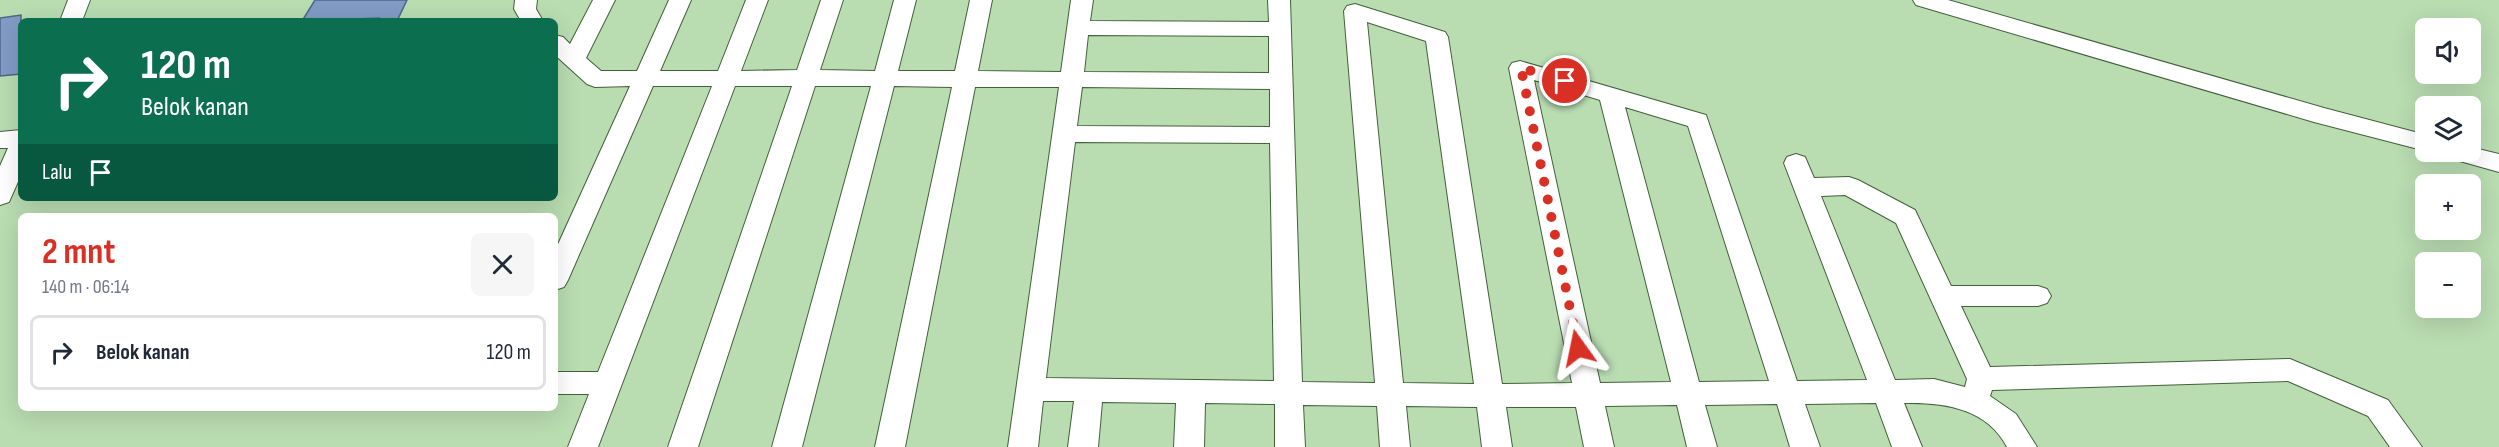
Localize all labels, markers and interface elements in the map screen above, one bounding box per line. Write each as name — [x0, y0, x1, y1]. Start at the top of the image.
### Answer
map controls — [2415, 18, 2481, 318]
button: sound — [2415, 18, 2481, 84]
text: 120 m — [141, 40, 231, 91]
icon: right — [42, 42, 120, 120]
pin — [1539, 55, 1590, 106]
icon: arrive — [1548, 64, 1581, 97]
text: Belok kanan — [141, 91, 249, 123]
button: layers — [2415, 96, 2481, 162]
icon: arrive — [84, 156, 117, 189]
text: Lalu — [42, 159, 72, 186]
button: + — [2415, 174, 2481, 240]
text: 2 mnt — [42, 231, 115, 274]
button: close — [471, 233, 534, 296]
button: − — [2415, 252, 2481, 318]
text: 140 m · 06:14 — [42, 275, 129, 299]
position arrow — [1546, 316, 1610, 380]
icon: right — [45, 336, 78, 369]
text: Belok kanan — [96, 339, 189, 366]
text: 120 m — [487, 339, 531, 366]

